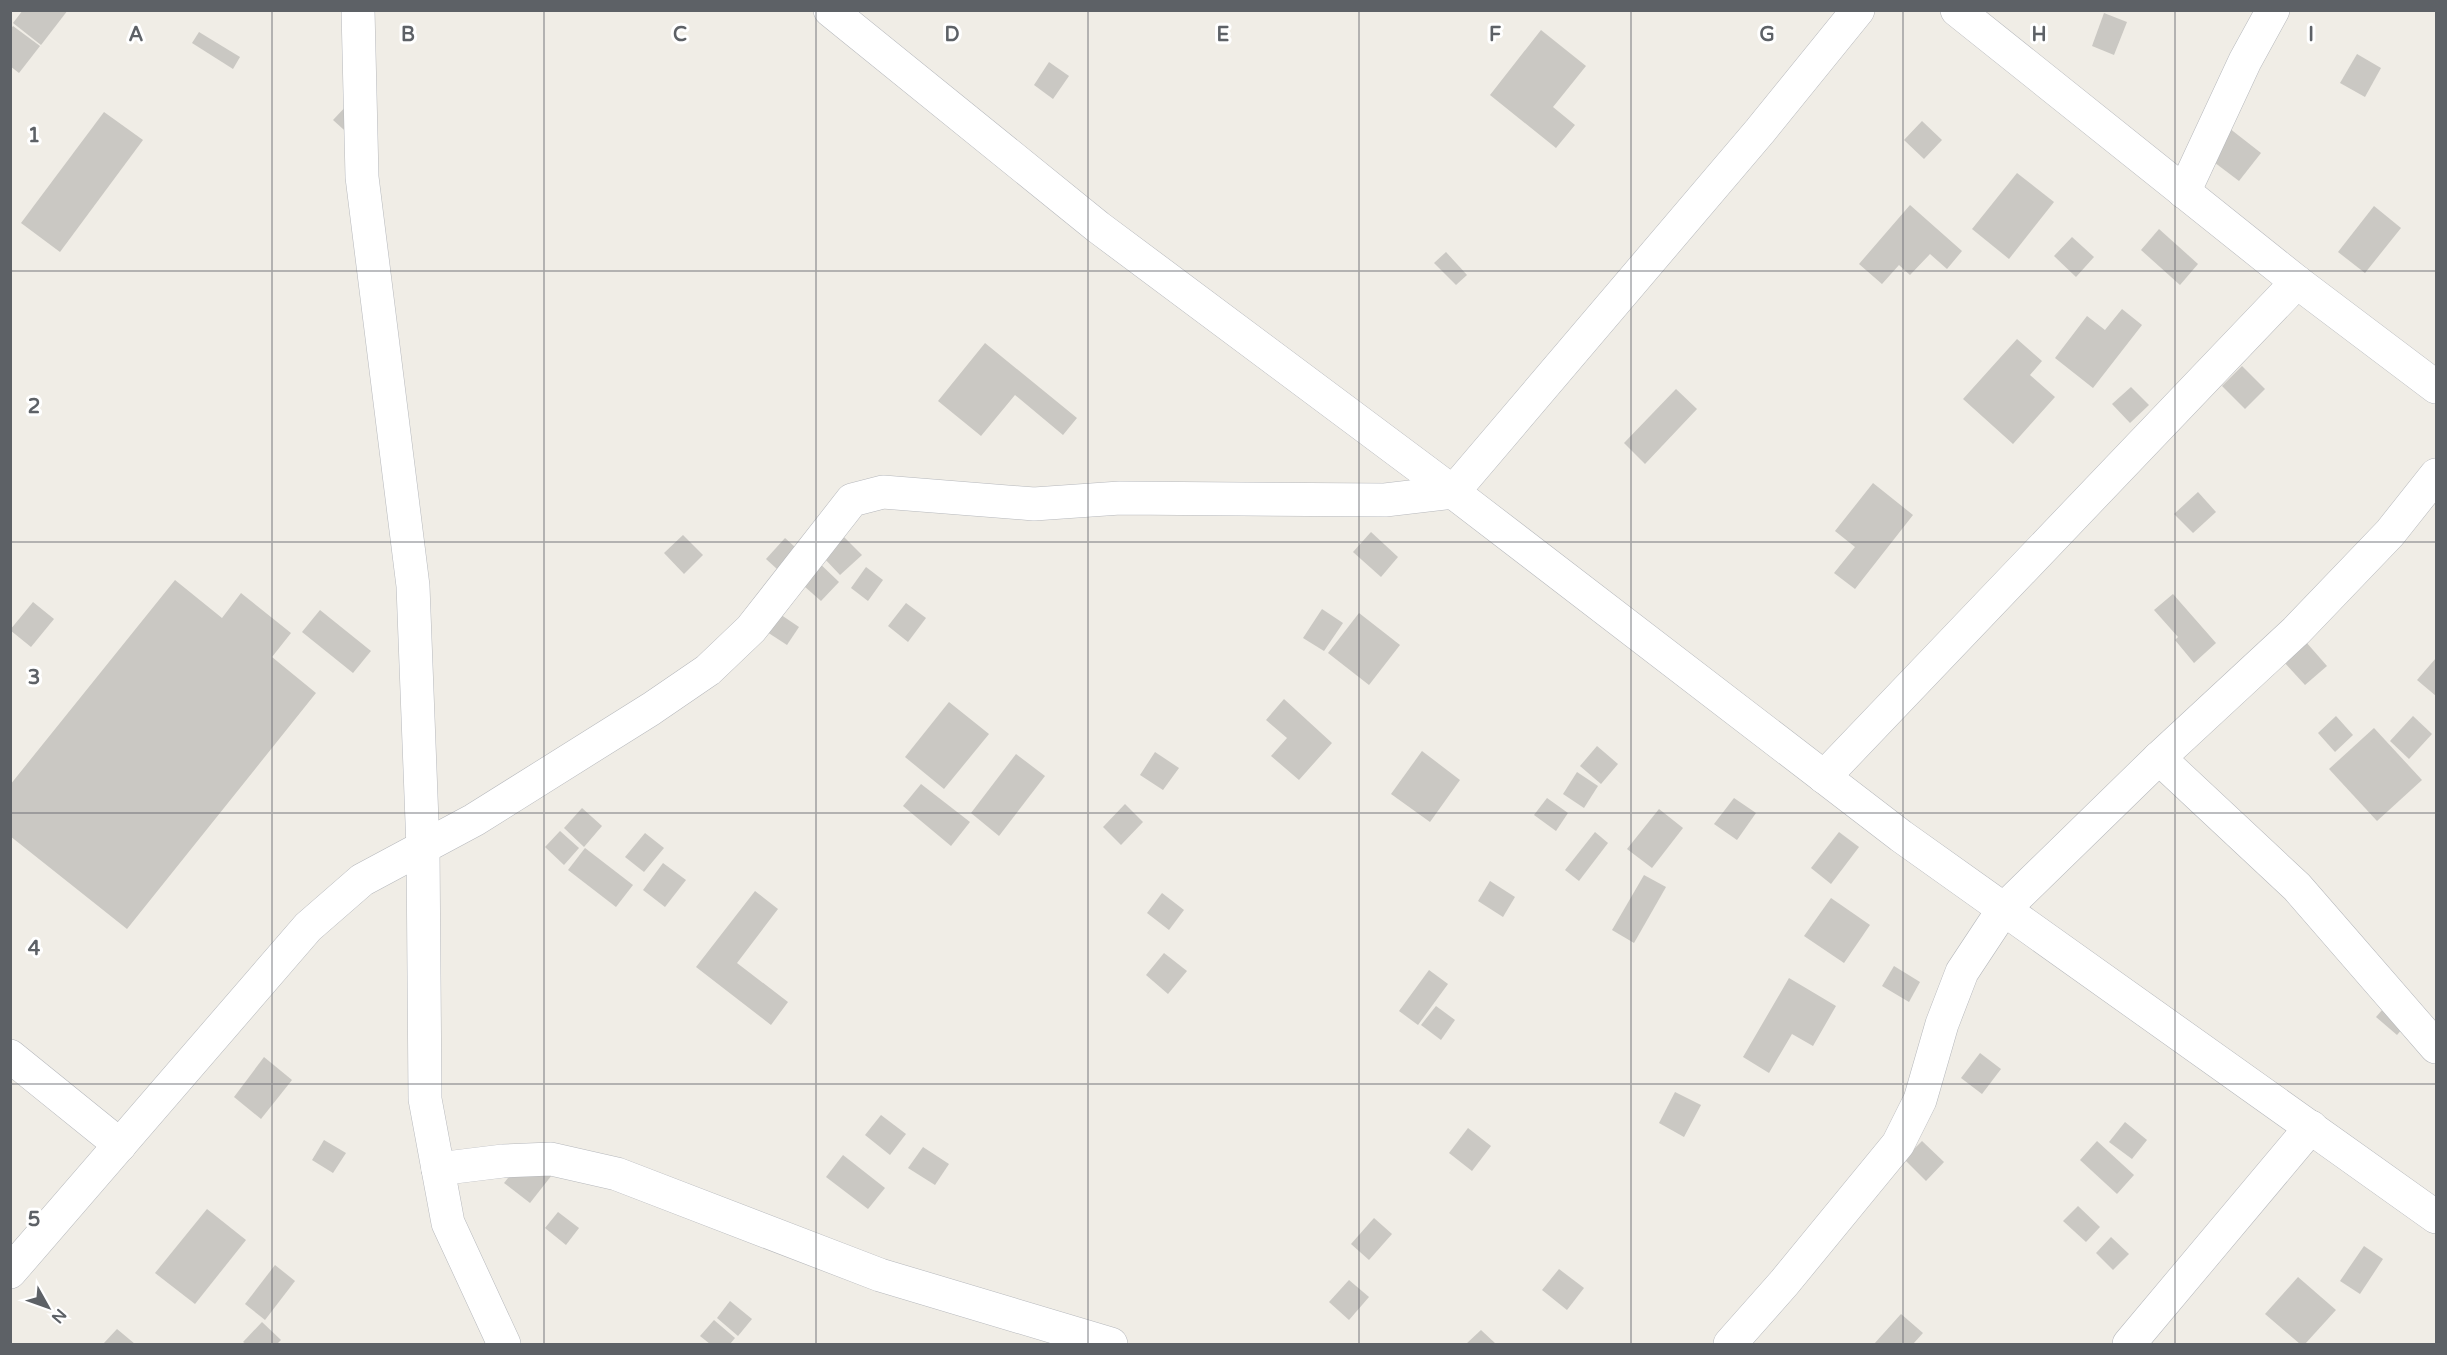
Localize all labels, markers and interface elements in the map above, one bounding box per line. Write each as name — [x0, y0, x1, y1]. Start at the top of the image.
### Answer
text: A — [129, 23, 144, 47]
text: B — [401, 23, 415, 47]
text: C — [673, 23, 687, 47]
text: D — [944, 23, 960, 47]
text: E — [1217, 23, 1230, 47]
text: F — [1489, 23, 1501, 47]
text: G — [1759, 23, 1775, 47]
text: H — [2031, 23, 2047, 47]
text: I — [2308, 23, 2314, 47]
text: 1 — [28, 124, 40, 148]
text: 2 — [28, 395, 40, 419]
text: 3 — [28, 666, 40, 690]
text: 4 — [28, 937, 41, 961]
text: 5 — [28, 1208, 40, 1232]
north arrow — [18, 1277, 78, 1337]
text: N — [47, 1305, 71, 1327]

